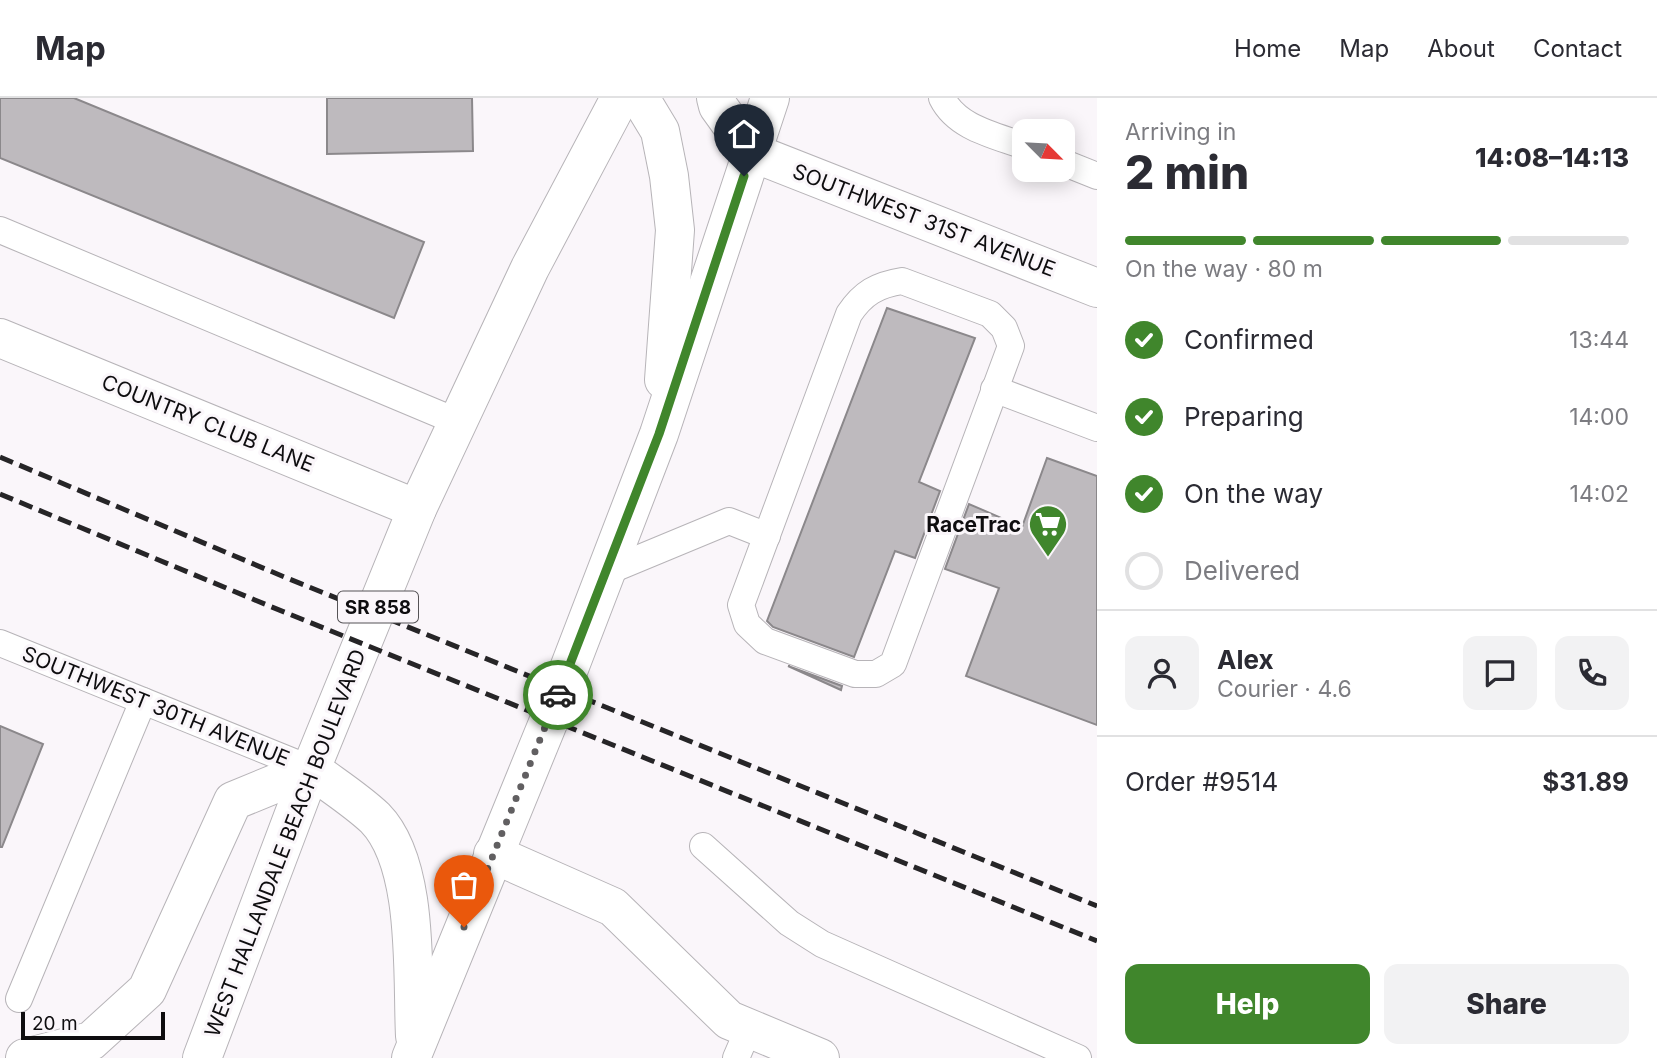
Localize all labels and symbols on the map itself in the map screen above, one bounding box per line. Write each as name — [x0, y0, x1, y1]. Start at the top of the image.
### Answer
pin — [714, 104, 774, 176]
north arrow — [1012, 119, 1074, 182]
street label: SOUTHWEST 31ST AVENUE — [789, 158, 1059, 282]
street label: COUNTRY CLUB LANE — [98, 369, 318, 477]
supermarket icon: RaceTrac — [1027, 503, 1069, 558]
place label: RaceTrac — [926, 512, 1021, 537]
road number: SR 858 — [338, 592, 418, 622]
street label: SOUTHWEST 30TH AVENUE — [19, 641, 293, 771]
street label: WEST HALLANDALE BEACH BOULEVARD — [199, 646, 371, 1040]
courier — [523, 660, 593, 730]
pin — [434, 855, 494, 927]
scale bar — [21, 1009, 164, 1041]

